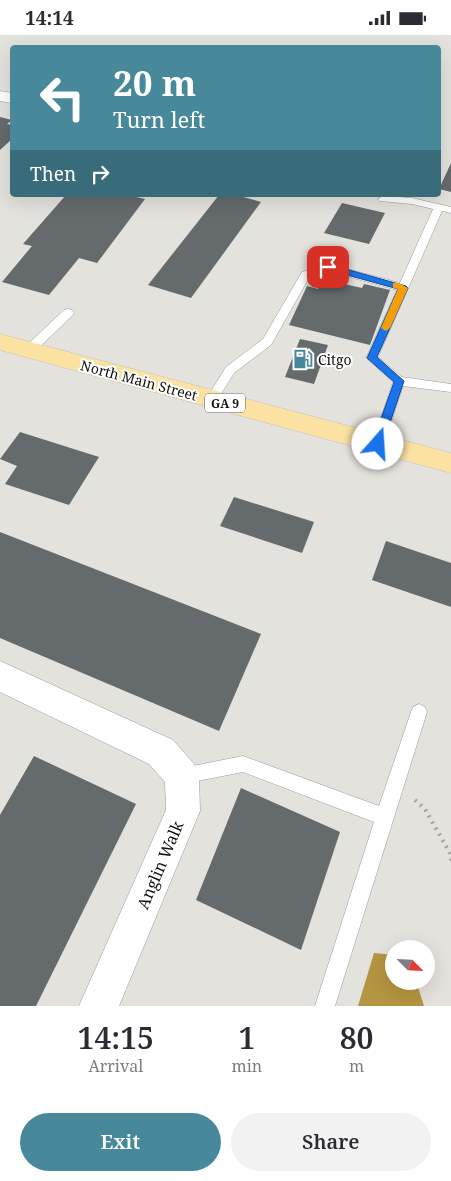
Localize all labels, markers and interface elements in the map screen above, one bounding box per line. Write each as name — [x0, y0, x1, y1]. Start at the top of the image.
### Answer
text: 14:14 — [25, 5, 74, 31]
text: 20 m — [113, 59, 196, 106]
icon: left — [30, 65, 95, 130]
text: Turn left — [113, 104, 205, 134]
icon: right — [86, 160, 114, 188]
text: Then — [30, 161, 76, 187]
pin — [307, 246, 349, 288]
icon: arrive — [314, 253, 342, 281]
fuel station icon: Citgo — [292, 348, 314, 370]
place label: Citgo — [318, 350, 352, 369]
street label: North Main Street — [79, 355, 199, 405]
road number: GA 9 — [205, 393, 245, 413]
position arrow — [351, 417, 403, 469]
street label: Anglin Walk — [132, 817, 189, 912]
north arrow — [385, 940, 435, 990]
map controls — [385, 940, 435, 990]
text: 14:15 — [78, 1017, 154, 1058]
text: 1 — [238, 1017, 255, 1058]
text: 80 — [340, 1017, 373, 1058]
text: Arrival — [88, 1055, 143, 1077]
text: min — [232, 1055, 262, 1077]
text: m — [349, 1055, 364, 1077]
button: Exit — [20, 1113, 221, 1171]
button: Share — [231, 1113, 431, 1171]

